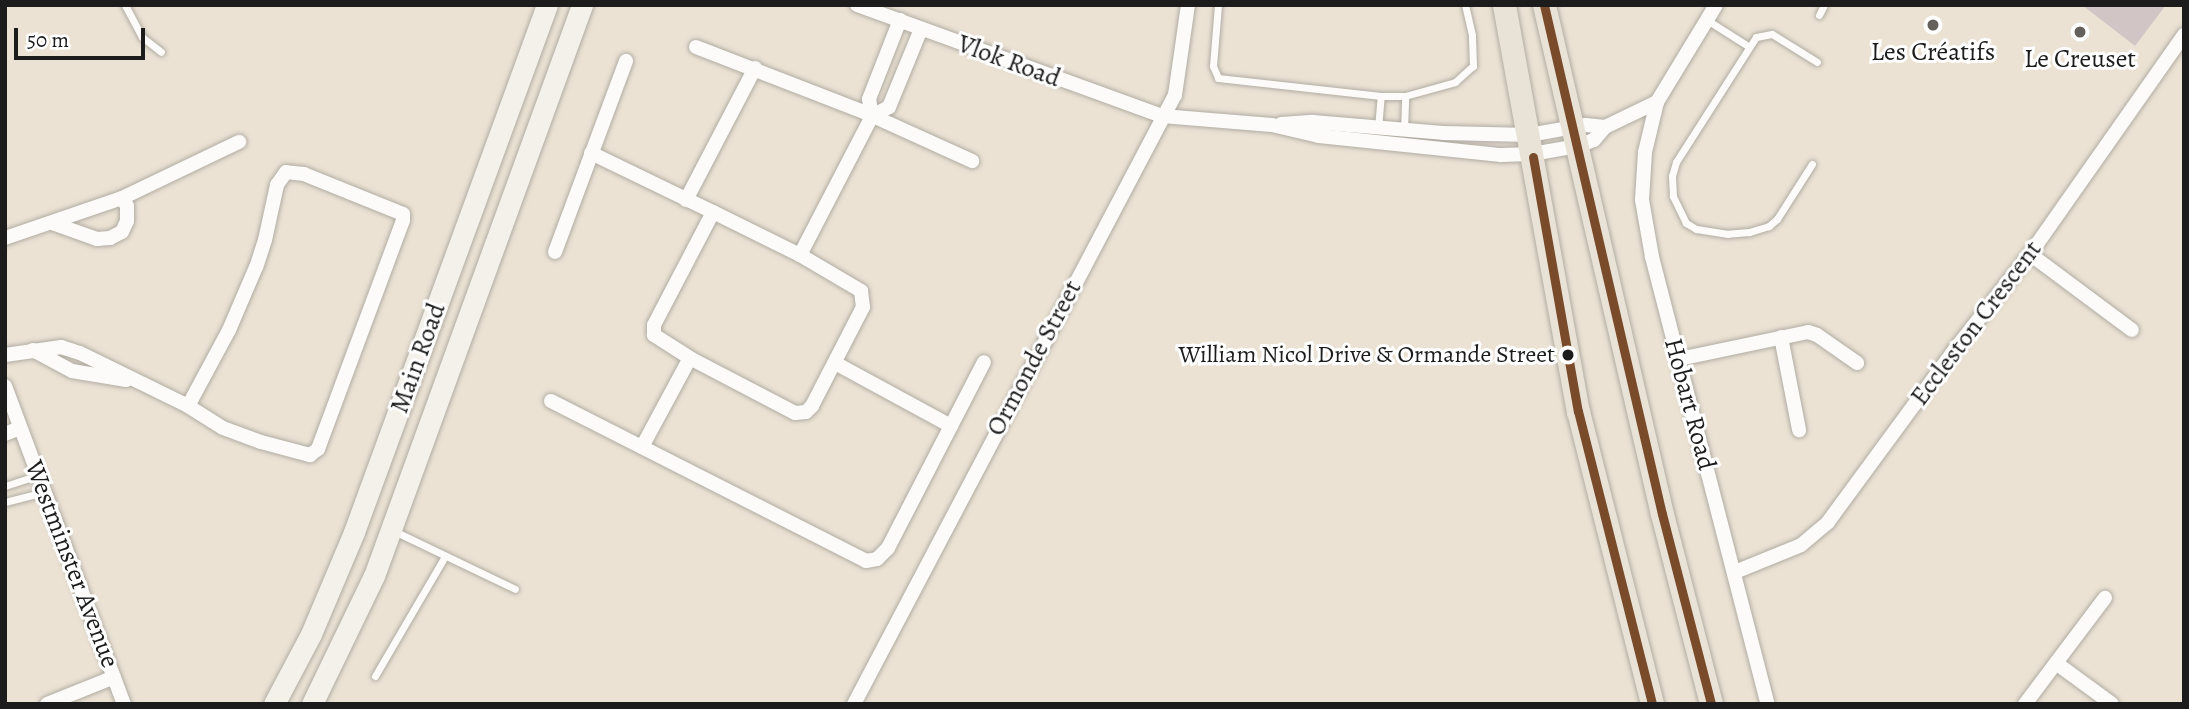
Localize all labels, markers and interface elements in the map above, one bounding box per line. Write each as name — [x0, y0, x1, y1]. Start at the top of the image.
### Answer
scale bar — [18, 14, 149, 58]
marker: Les Créatifs — [1925, 17, 1941, 33]
marker: Le Creuset — [2072, 24, 2088, 40]
text: 50 m — [27, 26, 69, 54]
street label: Vlok Road — [953, 28, 1065, 94]
place label: Les Créatifs — [1871, 36, 1995, 68]
place label: Le Creuset — [2024, 43, 2136, 75]
street label: Eccleston Crescent — [1904, 234, 2048, 412]
street label: Ormonde Street — [980, 275, 1088, 441]
street label: Main Road — [384, 299, 452, 417]
street label: Hobart Road — [1657, 335, 1723, 473]
place label: William Nicol Drive & Ormande Street — [1179, 341, 1555, 369]
marker: William Nicol Drive & Ormande Street — [1561, 348, 1575, 362]
street label: Westminster Avenue — [18, 456, 126, 672]

